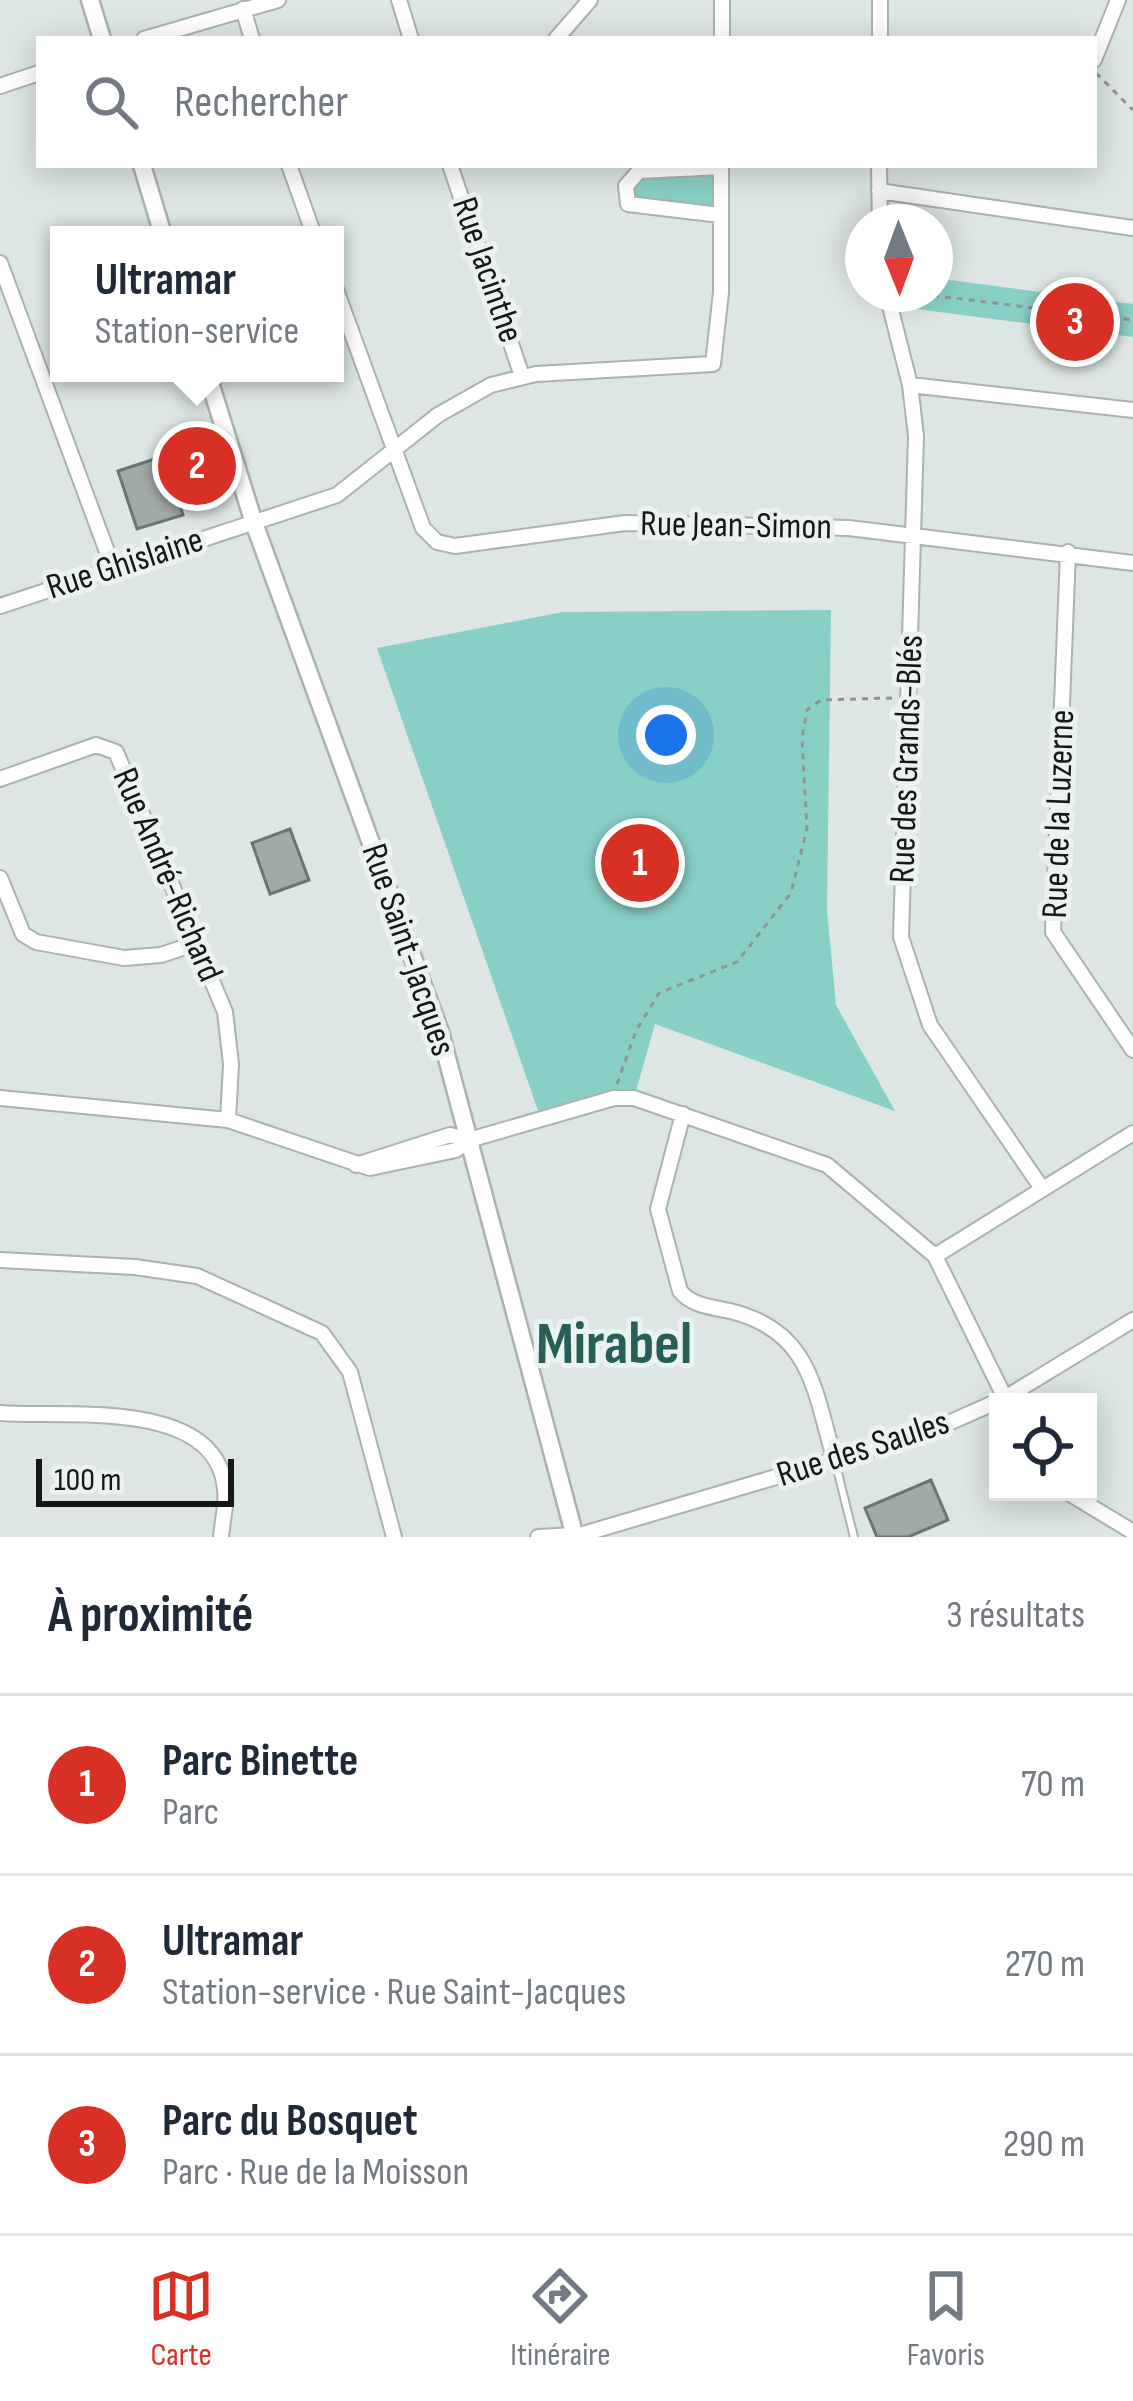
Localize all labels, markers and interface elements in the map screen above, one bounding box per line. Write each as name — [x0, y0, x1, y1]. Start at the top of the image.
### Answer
search box — [36, 36, 1097, 168]
icon: search — [78, 69, 144, 135]
text: Rechercher — [174, 75, 348, 130]
street label: Rue Jacinthe — [442, 192, 532, 348]
north arrow — [845, 204, 953, 312]
popup — [50, 226, 344, 382]
text: Ultramar — [95, 253, 236, 308]
pin: 3 — [1036, 277, 1114, 367]
text: Station-service — [95, 308, 299, 355]
pin: 2 — [158, 421, 236, 511]
street label: Rue Jean-Simon — [640, 503, 832, 549]
street label: Rue Ghislaine — [41, 519, 209, 609]
street label: Rue des Grands-Blés — [881, 634, 933, 884]
your location — [636, 705, 696, 765]
street label: Rue de la Luzerne — [1034, 709, 1084, 919]
street label: Rue André-Richard — [103, 762, 231, 988]
pin: 1 — [601, 818, 679, 908]
street label: Rue Saint-Jacques — [352, 838, 464, 1062]
district label: Mirabel — [536, 1309, 692, 1381]
map controls — [989, 1393, 1097, 1501]
button: locate — [989, 1393, 1097, 1501]
street label: Rue des Saules — [772, 1401, 954, 1497]
scale bar — [36, 1453, 234, 1506]
text: 100 m — [54, 1460, 121, 1500]
text: À proximité — [48, 1585, 253, 1646]
text: 3 résultats — [946, 1592, 1085, 1639]
text: Parc Binette — [162, 1734, 358, 1789]
text: 1 — [79, 1761, 95, 1808]
text: 70 m — [1021, 1761, 1085, 1808]
text: Parc — [162, 1789, 219, 1836]
text: Ultramar — [162, 1914, 303, 1969]
text: 2 — [78, 1941, 96, 1988]
text: 270 m — [1005, 1941, 1085, 1988]
text: Station-service · Rue Saint-Jacques — [162, 1969, 626, 2016]
text: Parc du Bosquet — [162, 2094, 418, 2149]
text: 3 — [78, 2121, 96, 2168]
text: 290 m — [1003, 2121, 1085, 2168]
text: Parc · Rue de la Moisson — [162, 2149, 469, 2196]
tab: Carte — [148, 2263, 214, 2375]
tab: Itinéraire — [510, 2263, 611, 2375]
tab: Favoris — [907, 2263, 985, 2375]

